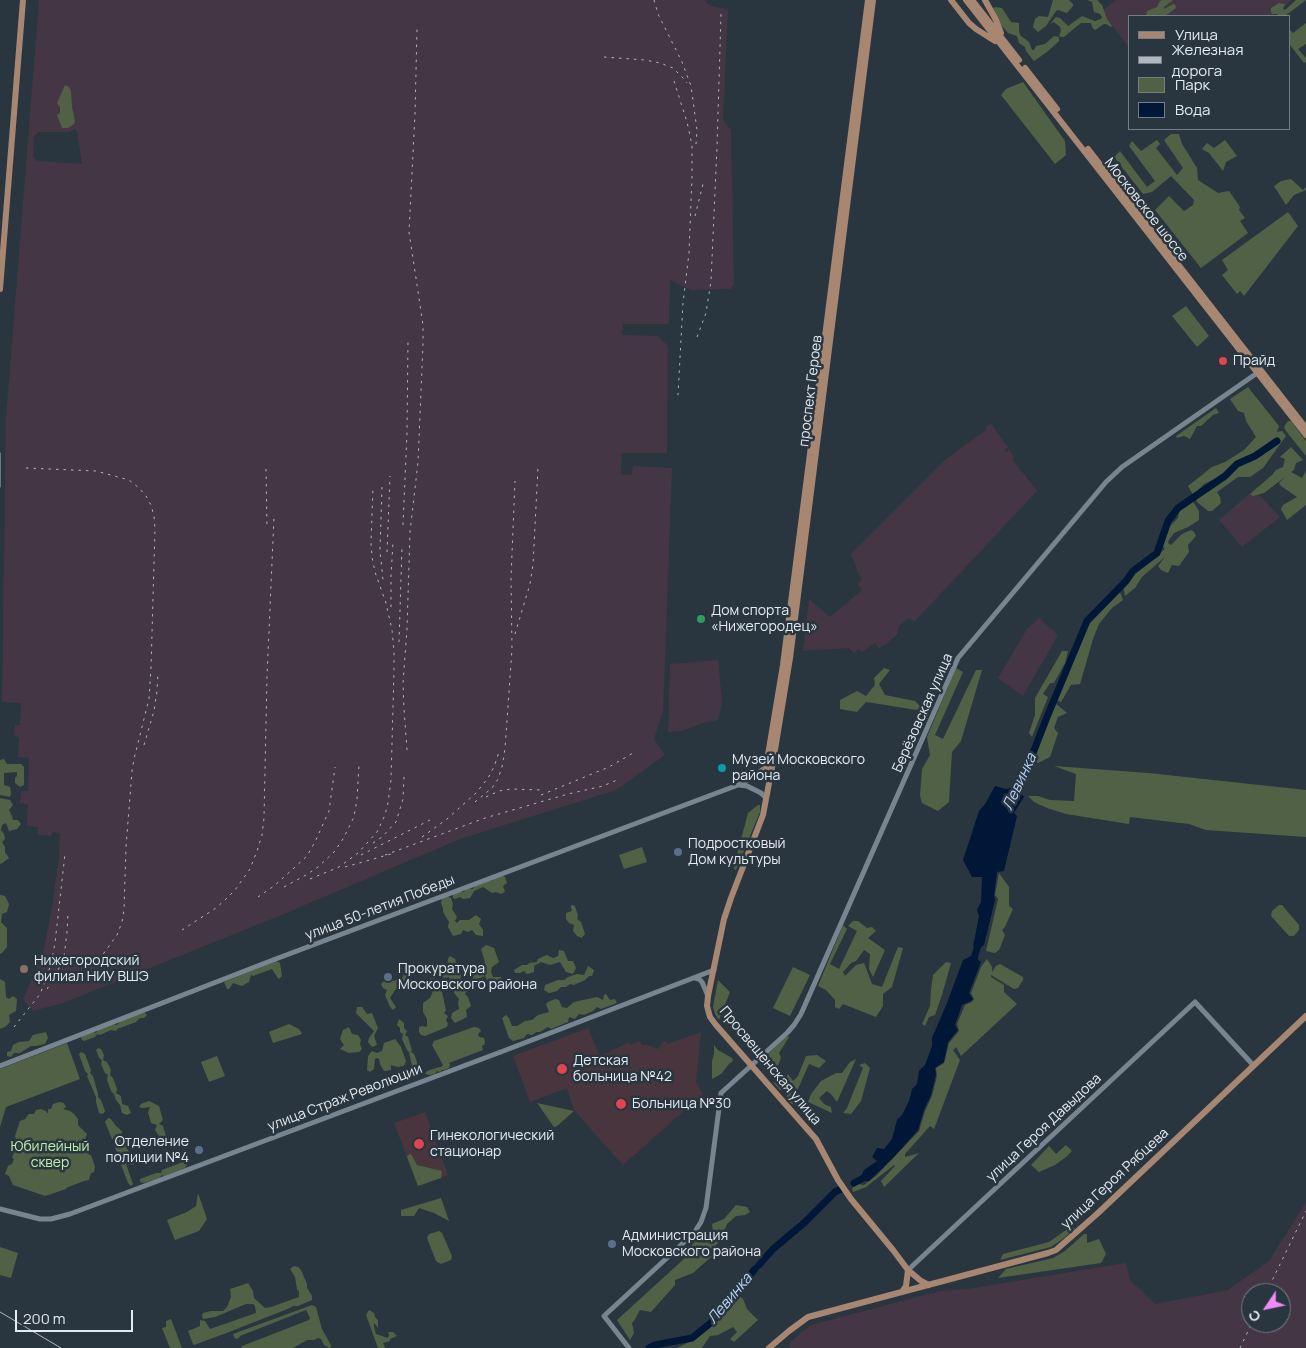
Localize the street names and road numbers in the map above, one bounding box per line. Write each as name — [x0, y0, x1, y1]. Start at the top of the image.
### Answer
street label: Московское шоссе — [1100, 155, 1192, 265]
street label: проспект Героев — [796, 334, 826, 448]
street label: Берёзовская улица — [889, 651, 957, 775]
street label: улица 50-летия Победы — [303, 872, 457, 944]
street label: Просвещенская улица — [716, 1003, 824, 1129]
street label: улица Страж Революции — [265, 1061, 425, 1135]
street label: улица Героя Давыдова — [983, 1070, 1105, 1186]
street label: улица Героя Рябцева — [1058, 1125, 1172, 1233]

